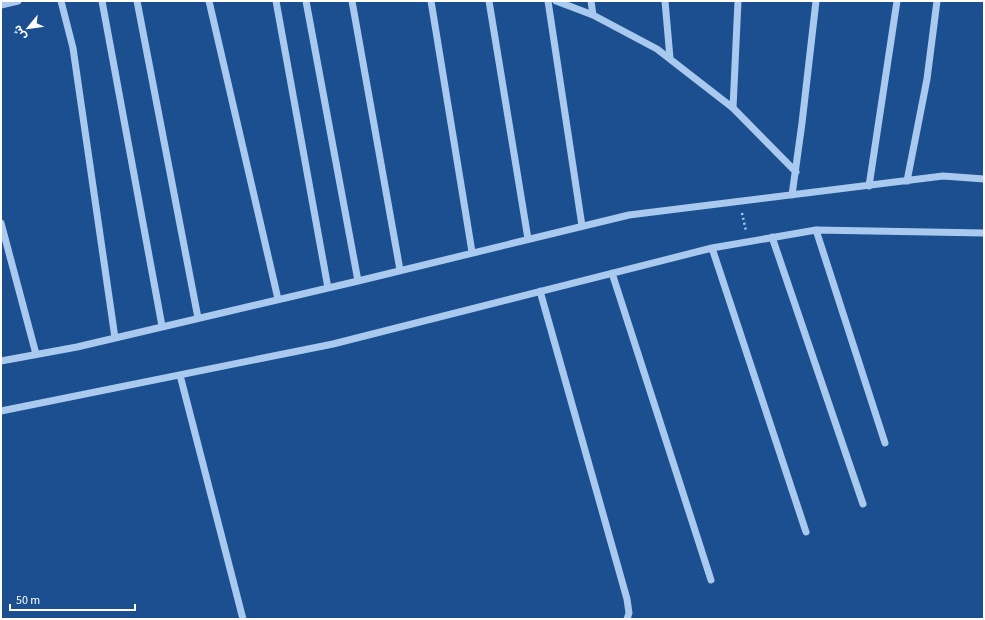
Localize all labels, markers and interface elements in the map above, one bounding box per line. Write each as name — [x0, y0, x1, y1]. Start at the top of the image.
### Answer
north arrow — [8, 8, 48, 48]
text: ش — [9, 22, 30, 43]
scale bar — [10, 586, 135, 612]
text: 50 m — [16, 592, 40, 609]

